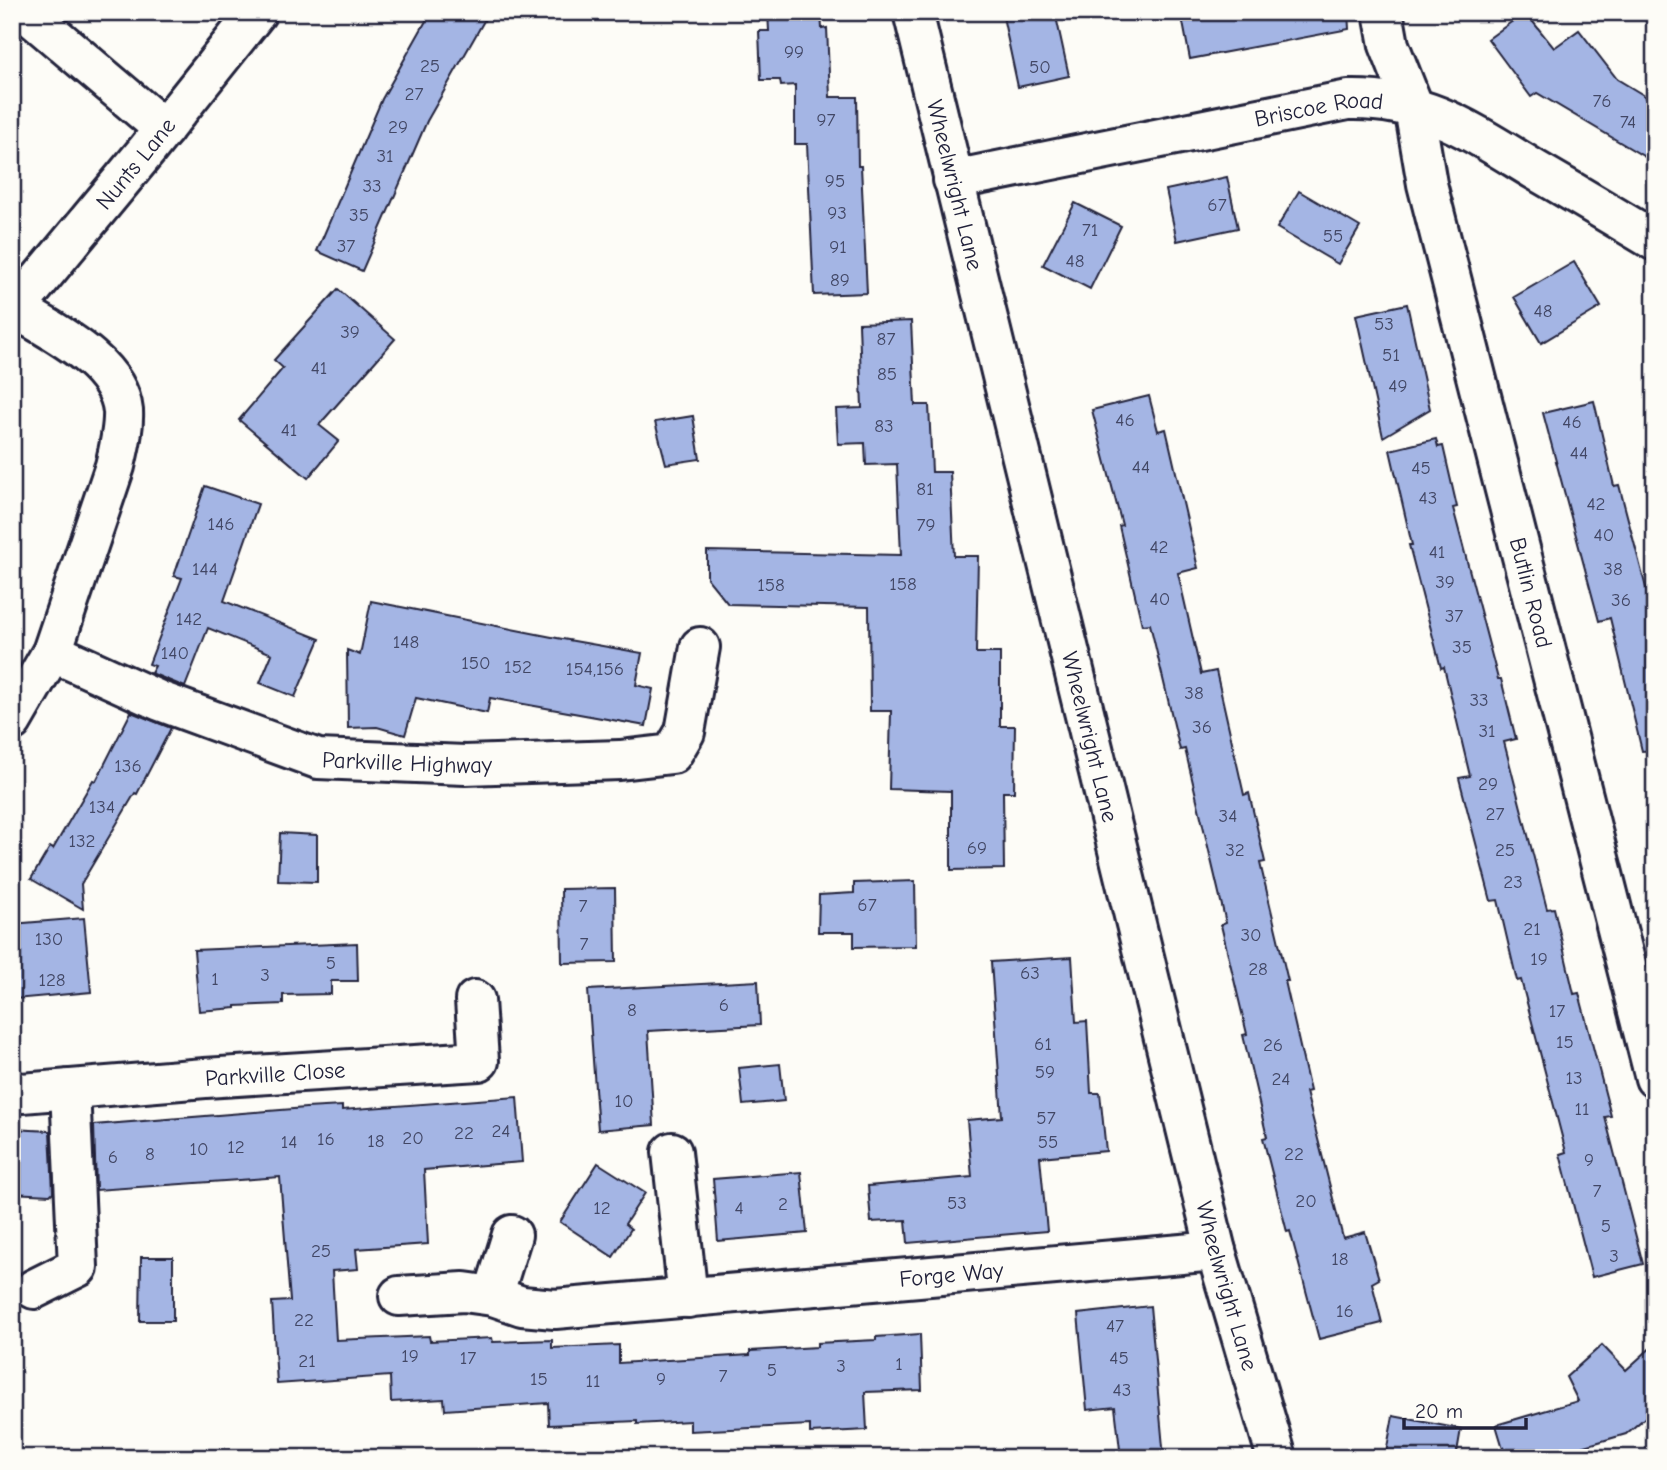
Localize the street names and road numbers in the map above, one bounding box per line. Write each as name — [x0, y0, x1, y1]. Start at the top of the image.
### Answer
street label: Briscoe Road — [1252, 86, 1384, 132]
street label: Wheelwright Lane — [921, 97, 989, 273]
street label: Nunts Lane — [90, 112, 181, 215]
street label: Butlin Road — [1504, 534, 1558, 651]
street label: Wheelwright Lane — [1056, 649, 1124, 825]
street label: Parkville Highway — [321, 746, 493, 779]
street label: Parkville Close — [204, 1056, 346, 1091]
street label: Wheelwright Lane — [1191, 1198, 1264, 1374]
street label: Forge Way — [898, 1256, 1005, 1292]

